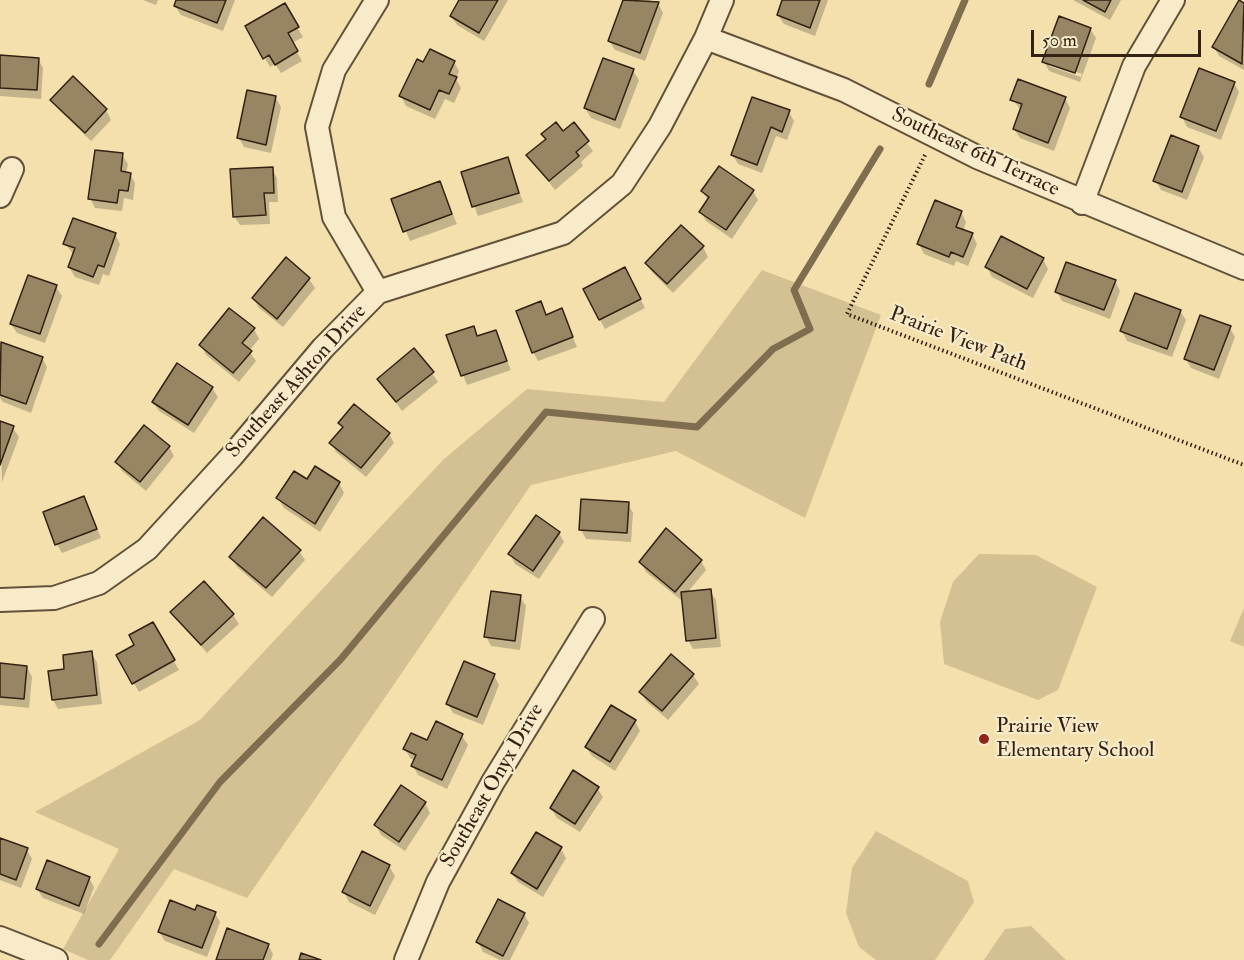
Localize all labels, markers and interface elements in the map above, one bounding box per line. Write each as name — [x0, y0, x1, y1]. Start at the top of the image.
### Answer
scale bar — [1034, 18, 1204, 56]
text: 50 m — [1042, 29, 1077, 52]
street label: Southeast 6th Terrace — [887, 103, 1063, 203]
street label: Southeast Ashton Drive — [221, 300, 373, 464]
street label: Prairie View Path — [886, 302, 1030, 378]
street label: Southeast Onyx Drive — [436, 700, 550, 872]
place label: Prairie View Elementary School — [996, 714, 1154, 764]
marker: Prairie View Elementary School — [977, 732, 991, 746]

